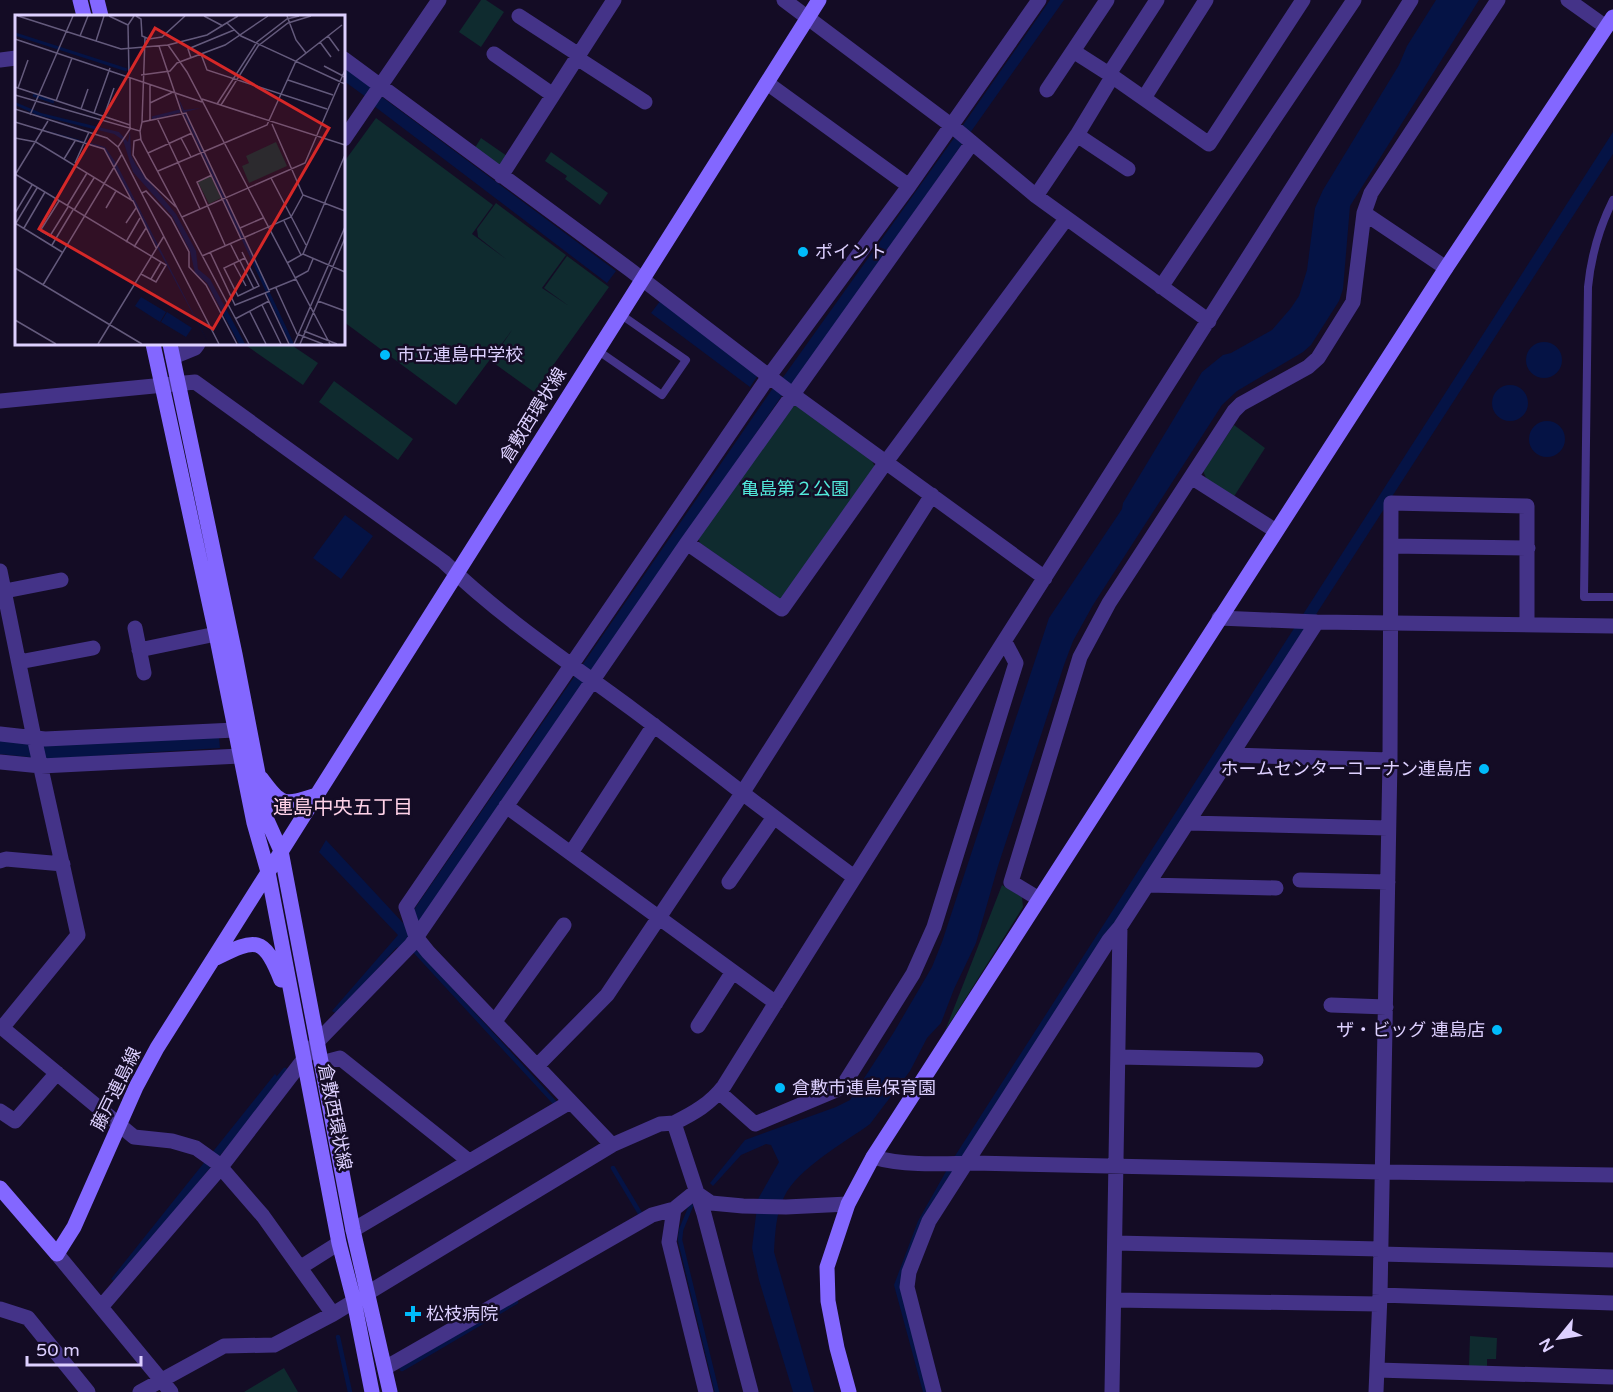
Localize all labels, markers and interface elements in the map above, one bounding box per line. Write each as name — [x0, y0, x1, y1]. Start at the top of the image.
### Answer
inset map — [15, 15, 345, 345]
place label: ポイント — [815, 241, 887, 263]
marker: ポイント — [796, 245, 810, 259]
place label: 市立連島中学校 — [397, 344, 523, 366]
marker: 市立連島中学校 — [378, 348, 392, 362]
street label: 倉敷西環状線 — [495, 363, 571, 467]
park label: 亀島第２公園 — [741, 478, 849, 500]
place label: ホームセンターコーナン連島店 — [1221, 758, 1472, 780]
marker: ホームセンターコーナン連島店 — [1477, 762, 1491, 776]
district label: 連島中央五丁目 — [273, 796, 413, 820]
place label: ザ・ビッグ 連島店 — [1336, 1019, 1485, 1041]
marker: ザ・ビッグ 連島店 — [1490, 1023, 1504, 1037]
street label: 藤戸連島線 — [86, 1044, 146, 1134]
street label: 倉敷西環状線 — [314, 1062, 356, 1172]
place label: 倉敷市連島保育園 — [792, 1077, 936, 1099]
marker: 倉敷市連島保育園 — [773, 1081, 787, 1095]
place label: 松枝病院 — [426, 1303, 498, 1325]
marker: 松枝病院 — [404, 1305, 422, 1323]
north arrow — [1529, 1308, 1589, 1368]
scale bar — [27, 1329, 141, 1367]
text: N — [1535, 1334, 1559, 1356]
text: 50 m — [36, 1339, 80, 1361]

